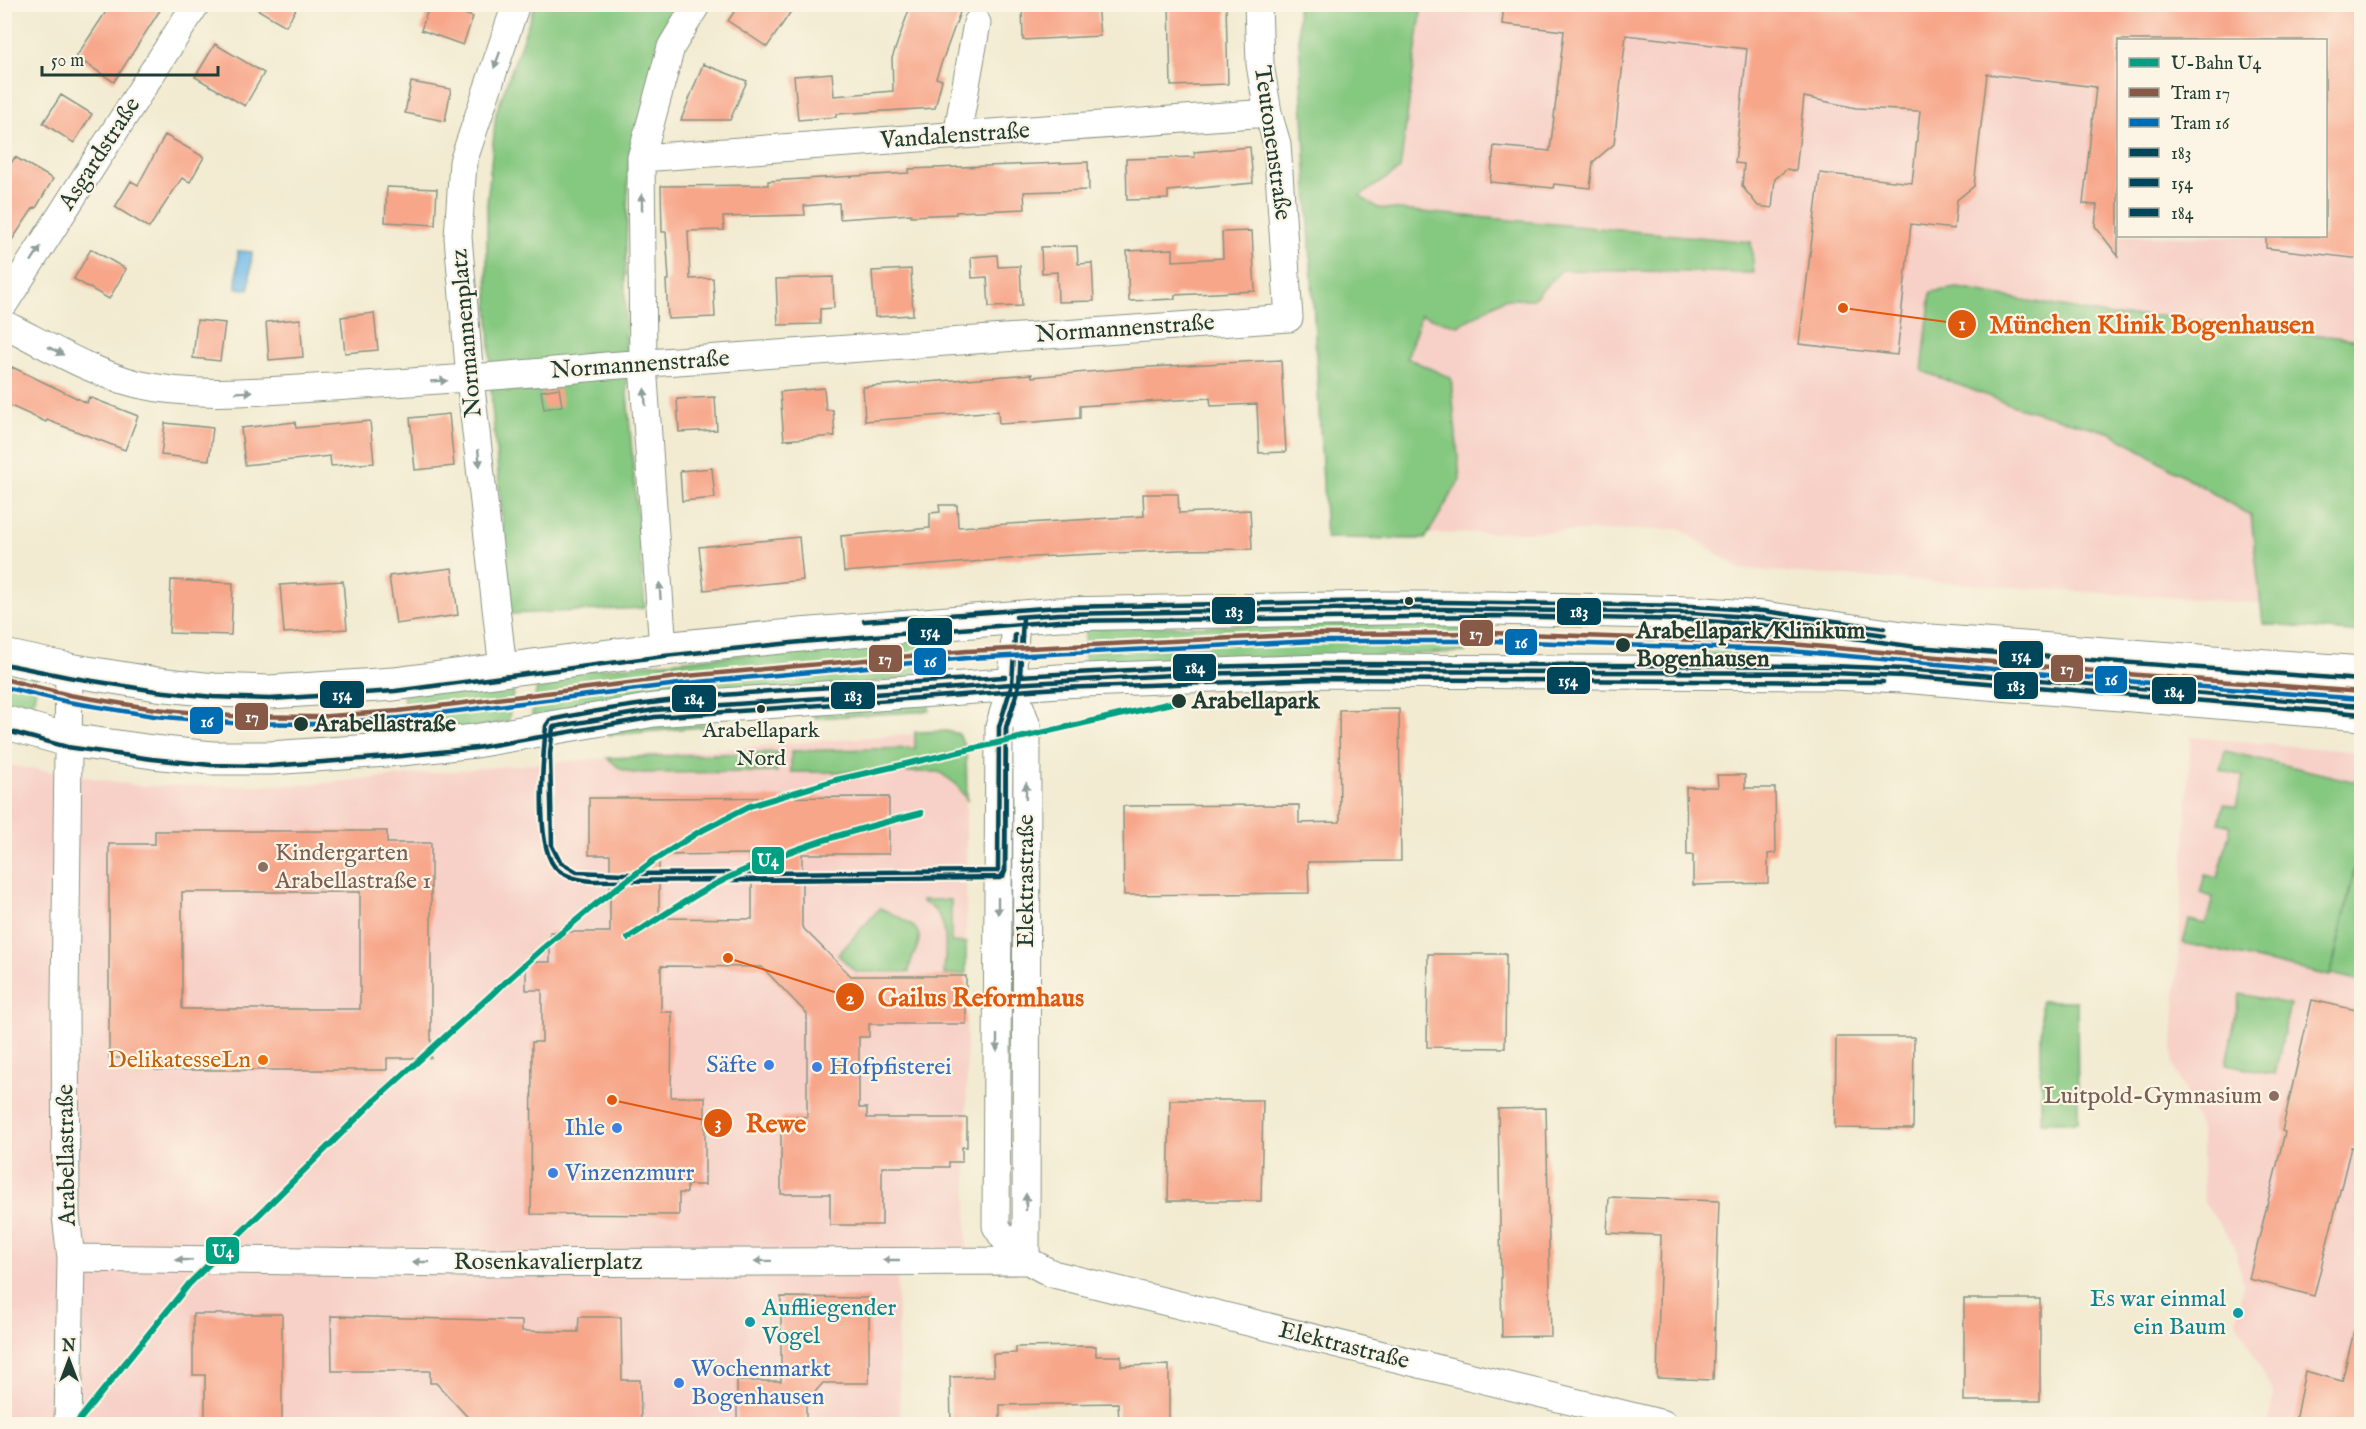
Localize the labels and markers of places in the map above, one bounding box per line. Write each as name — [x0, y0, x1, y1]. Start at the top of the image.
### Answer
callout: München Klinik Bogenhausen — [1947, 302, 2326, 346]
unlabelled marker — [1403, 595, 1415, 607]
place label: Arabellapark/Klinikum Bogenhausen — [1635, 616, 1866, 675]
marker: Arabellapark/Klinikum Bogenhausen — [1614, 636, 1632, 654]
place label: Arabellapark — [1191, 686, 1321, 717]
marker: Arabellapark — [1170, 692, 1188, 710]
marker: Arabellapark Nord — [755, 703, 767, 715]
place label: Arabellastraße — [313, 709, 456, 740]
marker: Arabellastraße — [292, 715, 310, 733]
place label: Arabellapark Nord — [701, 717, 820, 773]
place label: Kindergarten Arabellastraße 1 — [274, 838, 431, 897]
marker: Kindergarten Arabellastraße 1 — [256, 860, 270, 874]
callout: Gailus Reformhaus — [835, 975, 1096, 1019]
place label: DelikatesseLn — [108, 1045, 251, 1076]
place label: Säfte — [706, 1050, 757, 1081]
place label: Hofpfisterei — [829, 1052, 952, 1083]
marker: DelikatesseLn — [256, 1053, 270, 1067]
marker: Säfte — [762, 1058, 776, 1072]
marker: Hofpfisterei — [810, 1060, 824, 1074]
place label: Luitpold-Gymnasium — [2043, 1081, 2262, 1112]
marker: Luitpold-Gymnasium — [2267, 1089, 2281, 1103]
callout: Rewe — [703, 1101, 818, 1145]
place label: Ihle — [564, 1113, 605, 1144]
marker: Ihle — [610, 1121, 624, 1135]
place label: Vinzenzmurr — [564, 1158, 695, 1189]
marker: Vinzenzmurr — [546, 1166, 560, 1180]
place label: Es war einmal ein Baum — [2090, 1284, 2226, 1343]
place label: Auffliegender Vogel — [761, 1293, 897, 1352]
marker: Es war einmal ein Baum — [2231, 1306, 2245, 1320]
marker: Auffliegender Vogel — [743, 1315, 757, 1329]
place label: Wochenmarkt Bogenhausen — [691, 1354, 831, 1413]
marker: Wochenmarkt Bogenhausen — [672, 1376, 686, 1390]

